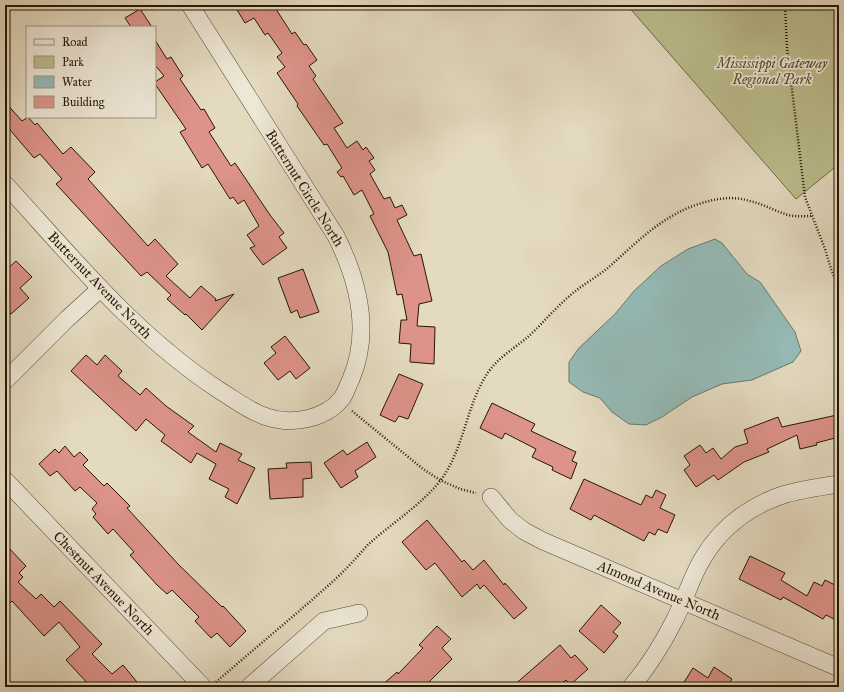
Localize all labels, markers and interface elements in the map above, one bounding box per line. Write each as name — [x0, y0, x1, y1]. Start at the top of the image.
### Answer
legend — [26, 26, 156, 118]
text: Road — [62, 35, 88, 49]
text: Park — [62, 55, 84, 69]
park label: Mississippi Gateway Regional Park — [715, 55, 828, 88]
text: Water — [62, 75, 92, 89]
text: Building — [62, 95, 105, 110]
street label: Butternut Circle North — [262, 127, 348, 250]
street label: Butternut Avenue North — [44, 228, 155, 343]
street label: Chestnut Avenue North — [50, 528, 158, 639]
street label: Almond Avenue North — [594, 557, 723, 624]

